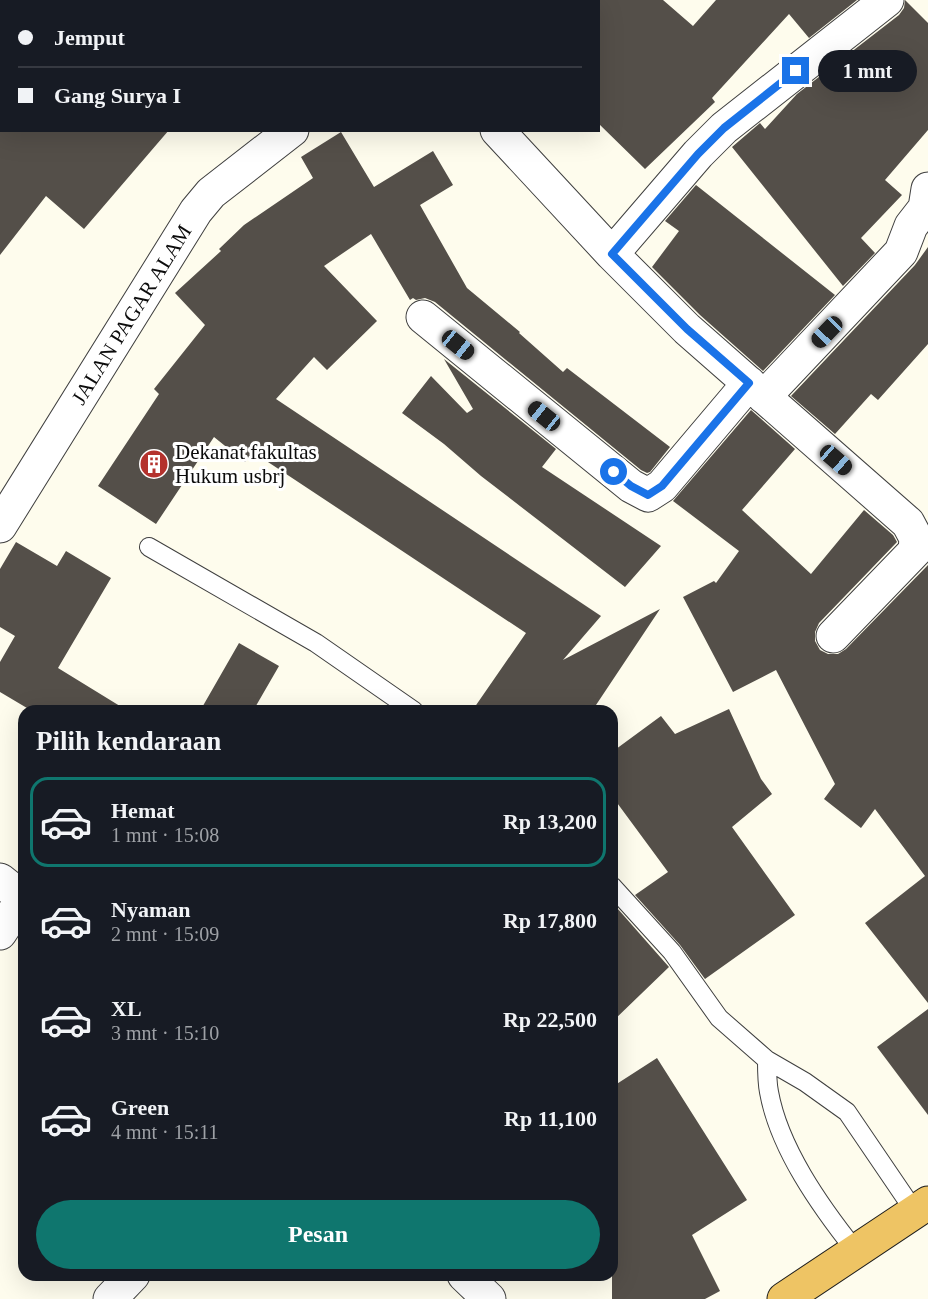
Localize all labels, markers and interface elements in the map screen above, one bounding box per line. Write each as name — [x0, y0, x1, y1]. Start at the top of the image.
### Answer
text: Jemput — [54, 25, 125, 50]
callout: 1 mnt — [817, 50, 916, 92]
route end — [782, 57, 809, 84]
text: 1 mnt — [843, 60, 892, 82]
text: Gang Surya I — [54, 83, 181, 108]
street label: JALAN PAGAR ALAM — [67, 220, 197, 409]
car — [808, 313, 846, 351]
car — [438, 327, 478, 363]
car — [524, 398, 564, 434]
place label: Dekanat fakultas Hukum usbrj — [175, 440, 317, 488]
car — [817, 441, 855, 479]
building icon: Dekanat fakultas Hukum usbrj — [138, 448, 170, 480]
route start — [600, 458, 627, 485]
text: Pilih kendaraan — [36, 726, 221, 756]
icon: car — [39, 795, 93, 849]
text: Hemat — [111, 798, 175, 823]
text: Rp 13,200 — [503, 809, 597, 834]
text: 1 mnt · 15:08 — [111, 824, 219, 846]
icon: car — [39, 894, 93, 948]
text: Nyaman — [111, 897, 190, 922]
text: Rp 17,800 — [503, 908, 597, 933]
text: 2 mnt · 15:09 — [111, 923, 219, 945]
icon: car — [39, 993, 93, 1047]
text: XL — [111, 996, 142, 1021]
text: Rp 22,500 — [503, 1007, 597, 1032]
text: 3 mnt · 15:10 — [111, 1022, 219, 1044]
icon: car — [39, 1092, 93, 1146]
text: Green — [111, 1095, 169, 1120]
text: Rp 11,100 — [504, 1106, 597, 1131]
text: 4 mnt · 15:11 — [111, 1121, 219, 1143]
button: Pesan — [36, 1200, 600, 1269]

